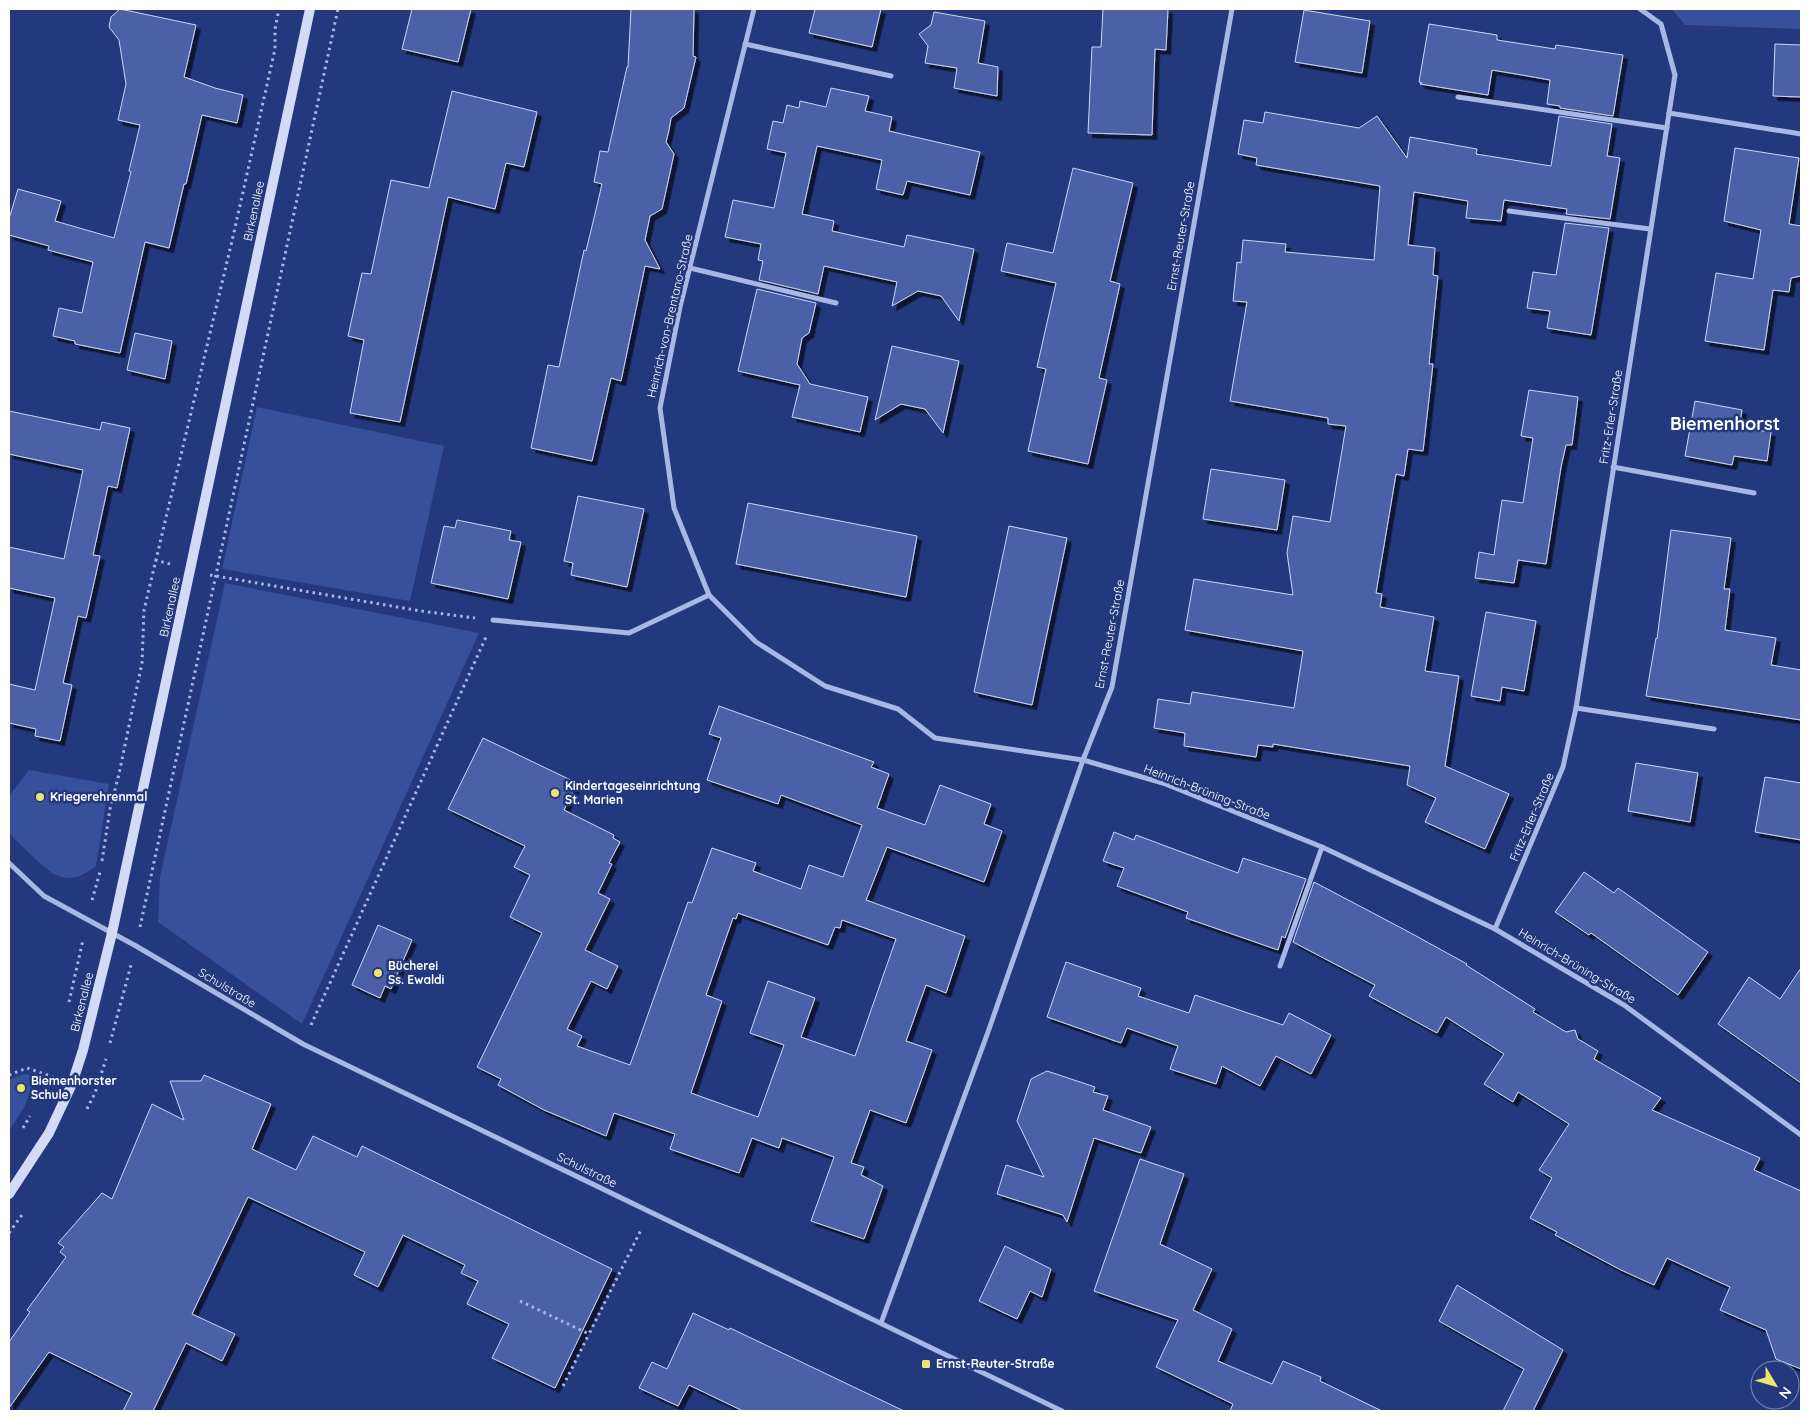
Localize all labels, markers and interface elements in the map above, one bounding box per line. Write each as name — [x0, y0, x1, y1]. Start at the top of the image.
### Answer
street label: Birkenallee — [240, 179, 267, 242]
street label: Ernst-Reuter-Straße — [1163, 180, 1198, 292]
street label: Heinrich-von-Brentano-Straße — [643, 232, 696, 399]
street label: Fritz-Erler-Straße — [1596, 369, 1625, 465]
district label: Biemenhorst — [1670, 412, 1780, 435]
street label: Birkenallee — [156, 575, 183, 638]
street label: Ernst-Reuter-Straße — [1092, 578, 1128, 690]
street label: Heinrich-Brüning-Straße — [1142, 760, 1273, 823]
street label: Fritz-Erler-Straße — [1506, 770, 1557, 864]
place label: Kindertageseinrichtung St. Marien — [565, 778, 701, 807]
marker: Kindertageseinrichtung St. Marien — [549, 787, 561, 799]
place label: Kriegerehrenmal — [50, 789, 147, 804]
marker: Kriegerehrenmal — [34, 791, 46, 803]
street label: Heinrich-Brüning-Straße — [1516, 925, 1639, 1007]
place label: Bücherei Ss. Ewaldi — [388, 958, 445, 987]
street label: Schulstraße — [196, 964, 259, 1011]
marker: Bücherei Ss. Ewaldi — [372, 967, 384, 979]
street label: Birkenallee — [67, 970, 96, 1033]
place label: Biemenhorster Schule — [31, 1073, 117, 1102]
marker: Biemenhorster Schule — [15, 1082, 27, 1094]
street label: Schulstraße — [555, 1149, 620, 1191]
place label: Ernst-Reuter-Straße — [936, 1356, 1055, 1371]
marker: Ernst-Reuter-Straße — [920, 1358, 932, 1370]
north arrow — [1750, 1360, 1800, 1410]
text: N — [1775, 1383, 1796, 1403]

